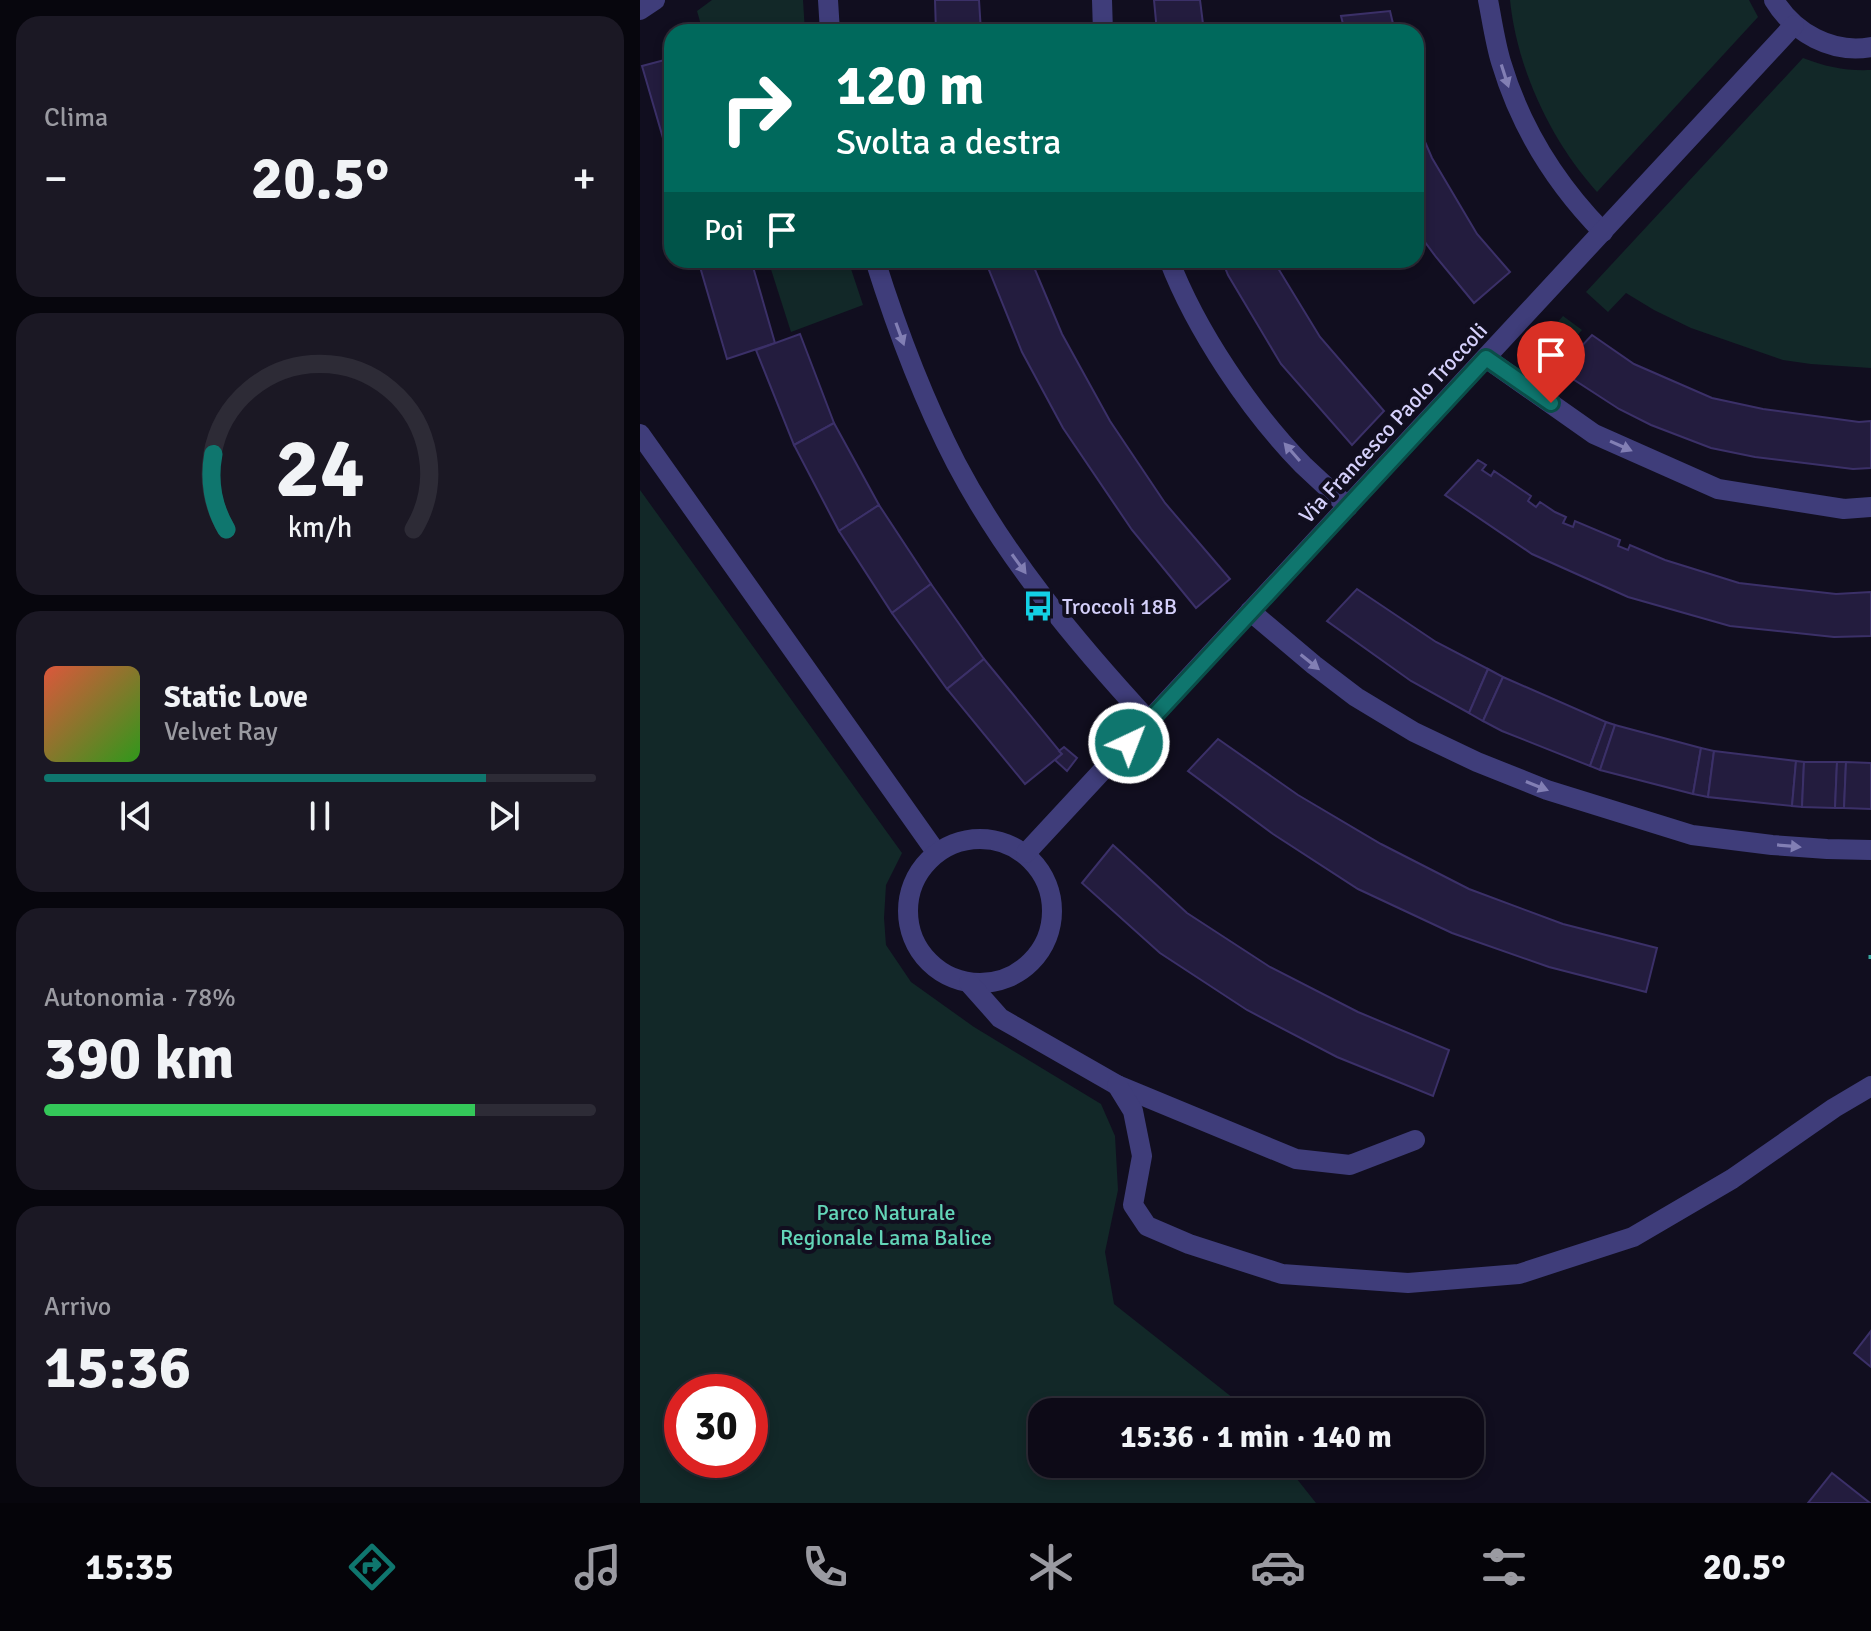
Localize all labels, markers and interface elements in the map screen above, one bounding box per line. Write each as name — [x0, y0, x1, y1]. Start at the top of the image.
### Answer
text: 120 m — [836, 51, 984, 120]
icon: right — [704, 56, 808, 160]
one-way arrow — [1500, 64, 1512, 88]
text: Clima — [44, 102, 108, 134]
text: Svolta a destra — [836, 120, 1062, 165]
text: 20.5° — [251, 142, 389, 216]
text: − — [44, 152, 68, 206]
text: + — [572, 152, 596, 206]
icon: arrive — [760, 208, 804, 252]
text: Poi — [704, 212, 744, 249]
street label: Via Francesco Paolo Troccoli — [1293, 317, 1493, 529]
pin — [1517, 321, 1585, 403]
one-way arrow — [894, 322, 907, 346]
icon: arrive — [1529, 333, 1573, 377]
text: 24 — [275, 418, 365, 520]
one-way arrow — [1609, 439, 1633, 453]
one-way arrow — [1284, 443, 1301, 463]
text: km/h — [288, 510, 352, 545]
one-way arrow — [1011, 554, 1027, 574]
bus stop icon: Troccoli 18B — [1021, 589, 1055, 623]
place label: Troccoli 18B — [1062, 593, 1177, 620]
one-way arrow — [1300, 653, 1320, 670]
text: Static Love — [164, 679, 308, 716]
position arrow — [1087, 701, 1171, 785]
text: Velvet Ray — [164, 716, 278, 748]
one-way arrow — [1525, 780, 1549, 793]
icon: previous — [114, 794, 158, 838]
icon: pause — [298, 794, 342, 838]
icon: next — [482, 794, 526, 838]
one-way arrow — [1777, 840, 1802, 853]
text: Autonomia · 78% — [44, 982, 236, 1014]
text: 390 km — [44, 1022, 234, 1096]
park label: Parco Naturale Regionale Lama Balice — [780, 1199, 992, 1251]
text: Arrivo — [44, 1291, 111, 1323]
text: 15:36 — [44, 1331, 191, 1405]
speed limit sign: 30 — [664, 1374, 768, 1478]
text: 15:36 · 1 min · 140 m — [1120, 1419, 1392, 1456]
icon: directions — [344, 1539, 400, 1595]
icon: music — [570, 1539, 626, 1595]
icon: phone — [797, 1539, 853, 1595]
icon: climate — [1023, 1539, 1079, 1595]
icon: car — [1250, 1539, 1306, 1595]
icon: filters — [1476, 1539, 1532, 1595]
text: 15:35 — [85, 1545, 174, 1590]
text: 20.5° — [1703, 1545, 1786, 1590]

